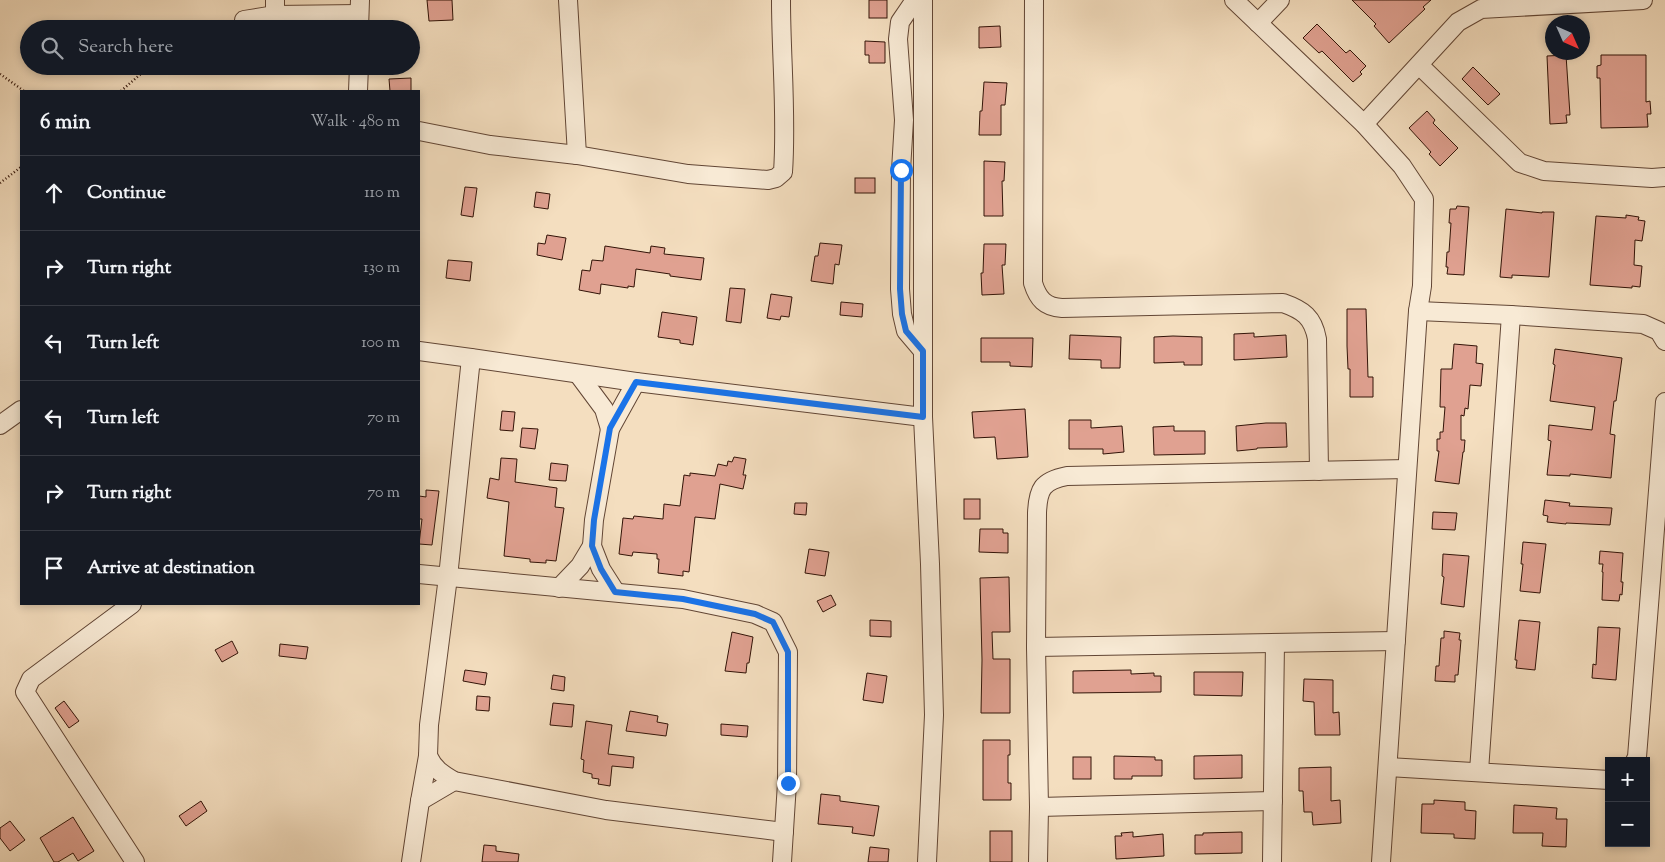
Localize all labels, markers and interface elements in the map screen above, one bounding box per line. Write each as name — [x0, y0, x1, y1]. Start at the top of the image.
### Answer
north arrow — [1545, 15, 1590, 60]
search box — [20, 20, 420, 75]
icon: search — [38, 34, 66, 62]
text: Search here — [78, 34, 173, 61]
text: 6 min — [40, 108, 91, 138]
text: Walk · 480 m — [310, 111, 400, 134]
route start — [890, 159, 913, 182]
icon: ahead — [40, 179, 68, 207]
text: Continue — [87, 180, 166, 207]
text: 110 m — [364, 182, 400, 205]
icon: right — [40, 254, 68, 282]
text: Turn right — [87, 255, 171, 282]
text: 130 m — [363, 257, 400, 280]
icon: left — [40, 329, 68, 357]
text: Turn left — [87, 330, 159, 357]
text: 100 m — [361, 332, 400, 355]
icon: left — [40, 404, 68, 432]
text: Turn left — [87, 405, 159, 432]
text: 70 m — [367, 407, 400, 430]
icon: right — [40, 479, 68, 507]
text: Turn right — [87, 480, 171, 507]
text: 70 m — [367, 482, 400, 505]
icon: arrive — [40, 554, 68, 582]
text: Arrive at destination — [87, 555, 255, 582]
map controls — [1605, 757, 1650, 847]
button: + — [1605, 757, 1650, 802]
route end — [777, 772, 800, 795]
button: − — [1605, 802, 1650, 847]

